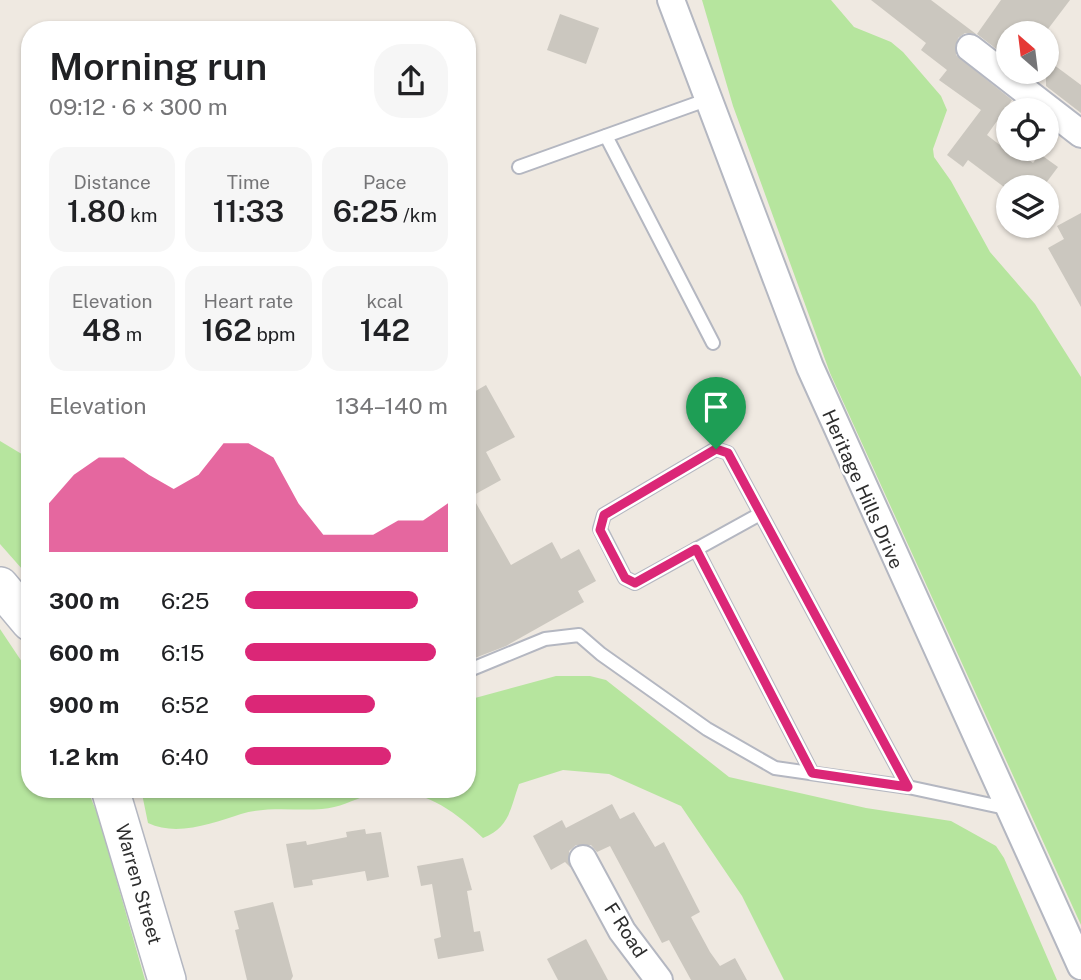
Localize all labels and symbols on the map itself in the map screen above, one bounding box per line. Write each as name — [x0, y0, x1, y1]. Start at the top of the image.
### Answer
north arrow — [996, 21, 1059, 84]
pin — [686, 377, 746, 449]
street label: Heritage Hills Drive — [818, 406, 908, 572]
street label: Warren Street — [111, 821, 167, 947]
street label: F Road — [600, 898, 652, 962]

